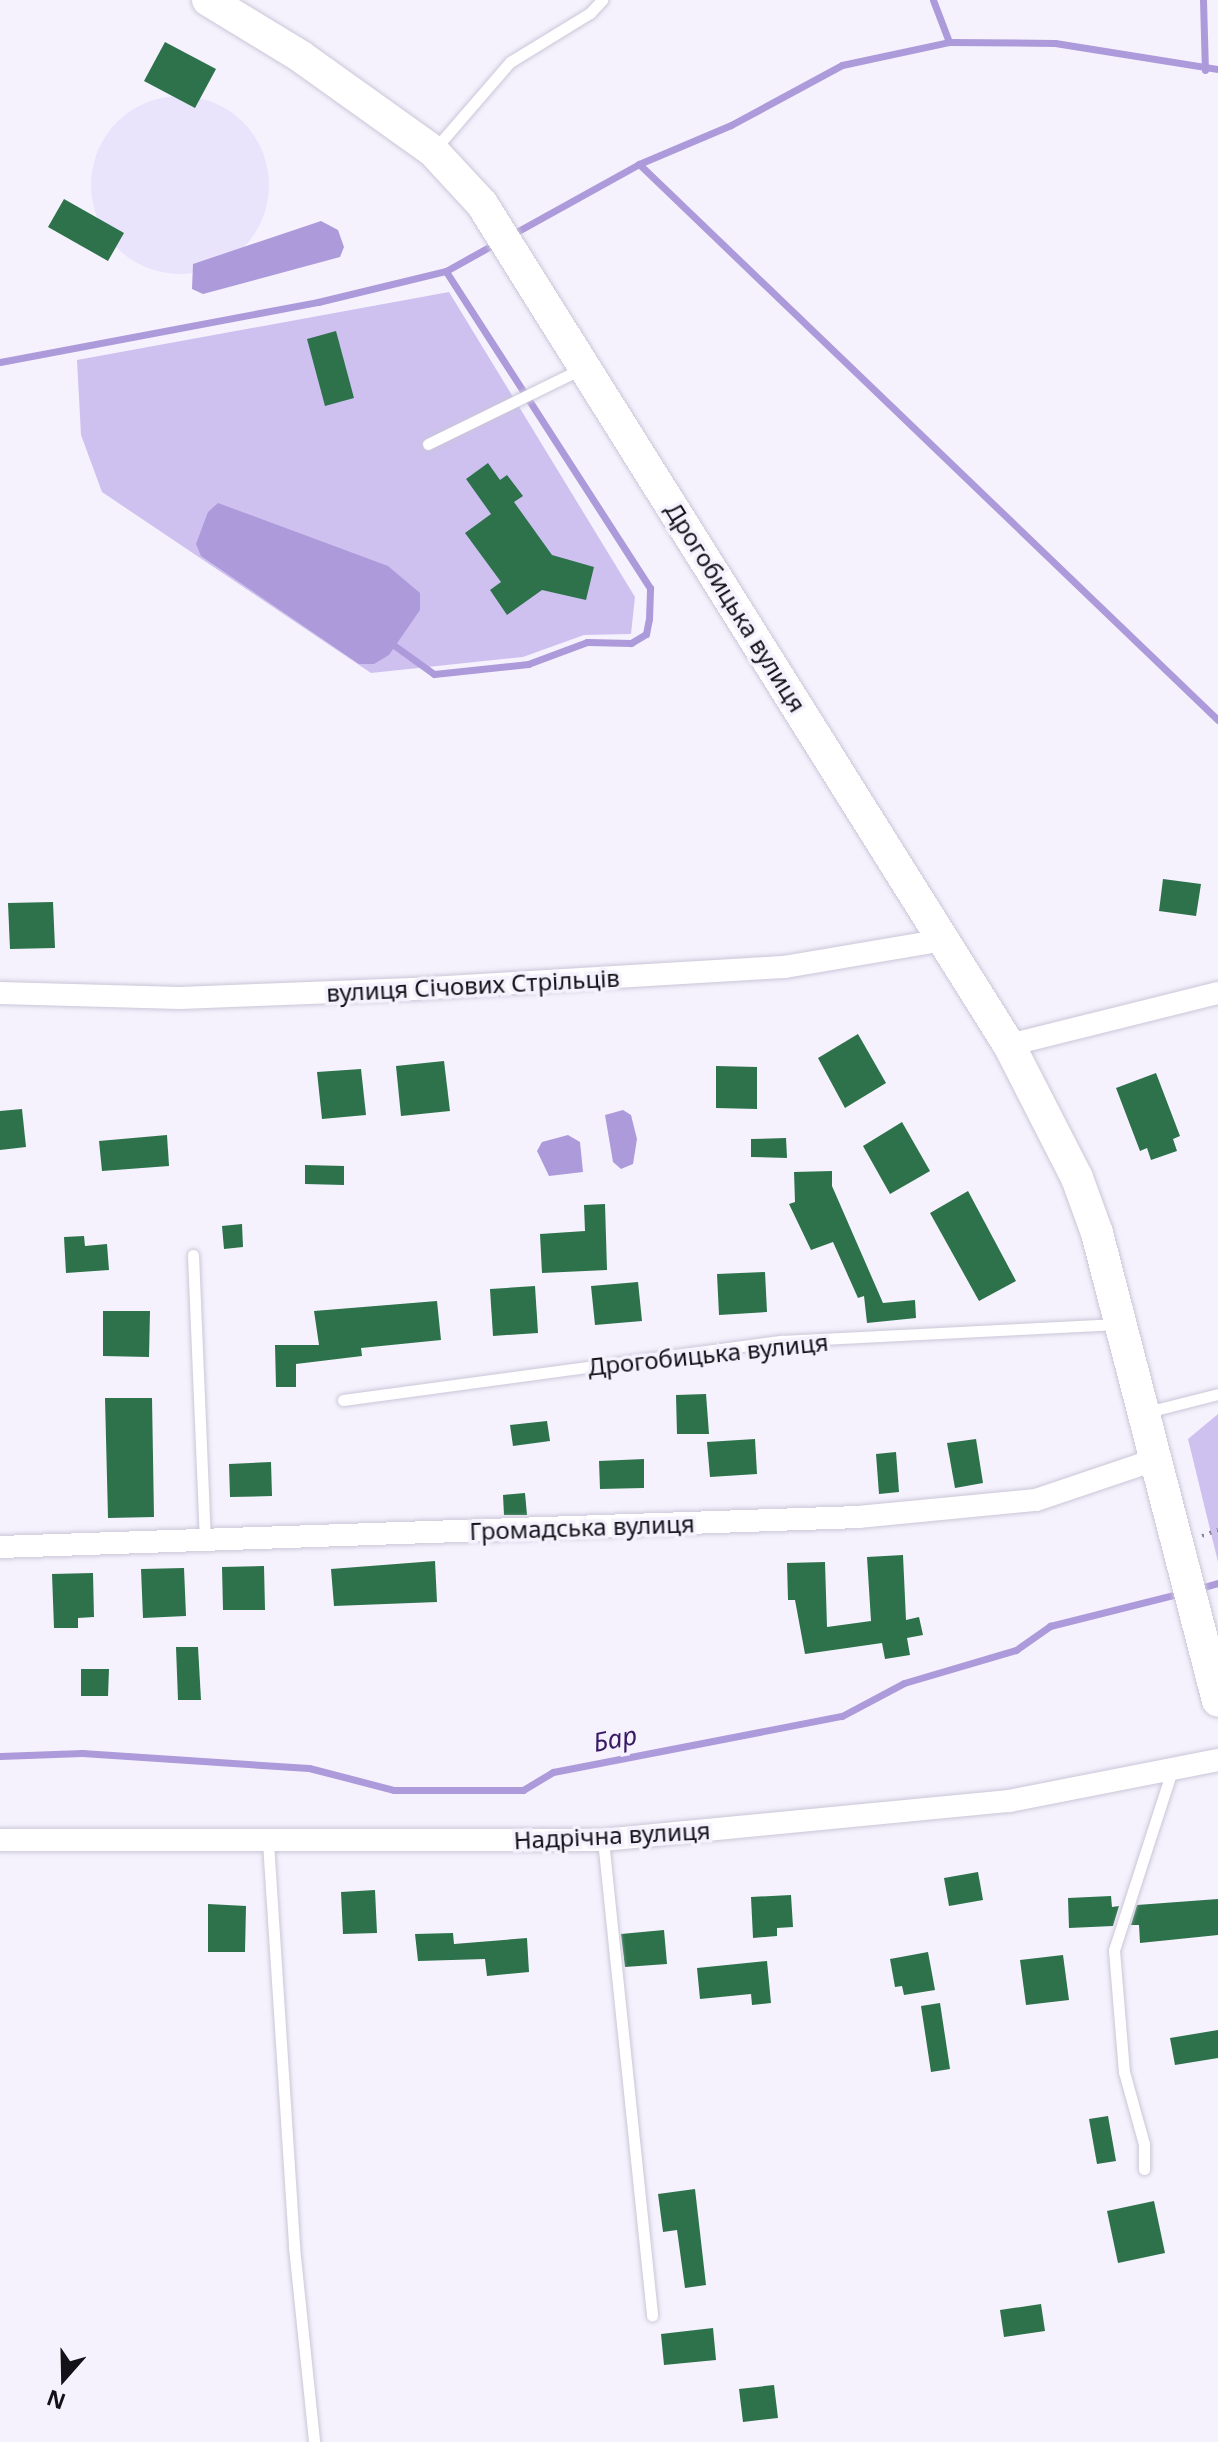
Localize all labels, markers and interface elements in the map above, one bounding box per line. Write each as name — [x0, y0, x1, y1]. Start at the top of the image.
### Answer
street label: Дрогобицька вулиця — [660, 497, 812, 717]
street label: вулиця Січових Стрільців — [326, 963, 620, 1007]
street label: Дрогобицька вулиця — [586, 1327, 830, 1381]
street label: Громадська вулиця — [469, 1509, 695, 1545]
water label: Бар — [590, 1719, 640, 1759]
street label: Надрічна вулиця — [513, 1815, 711, 1855]
north arrow — [24, 2338, 104, 2418]
text: N — [42, 2383, 69, 2418]

